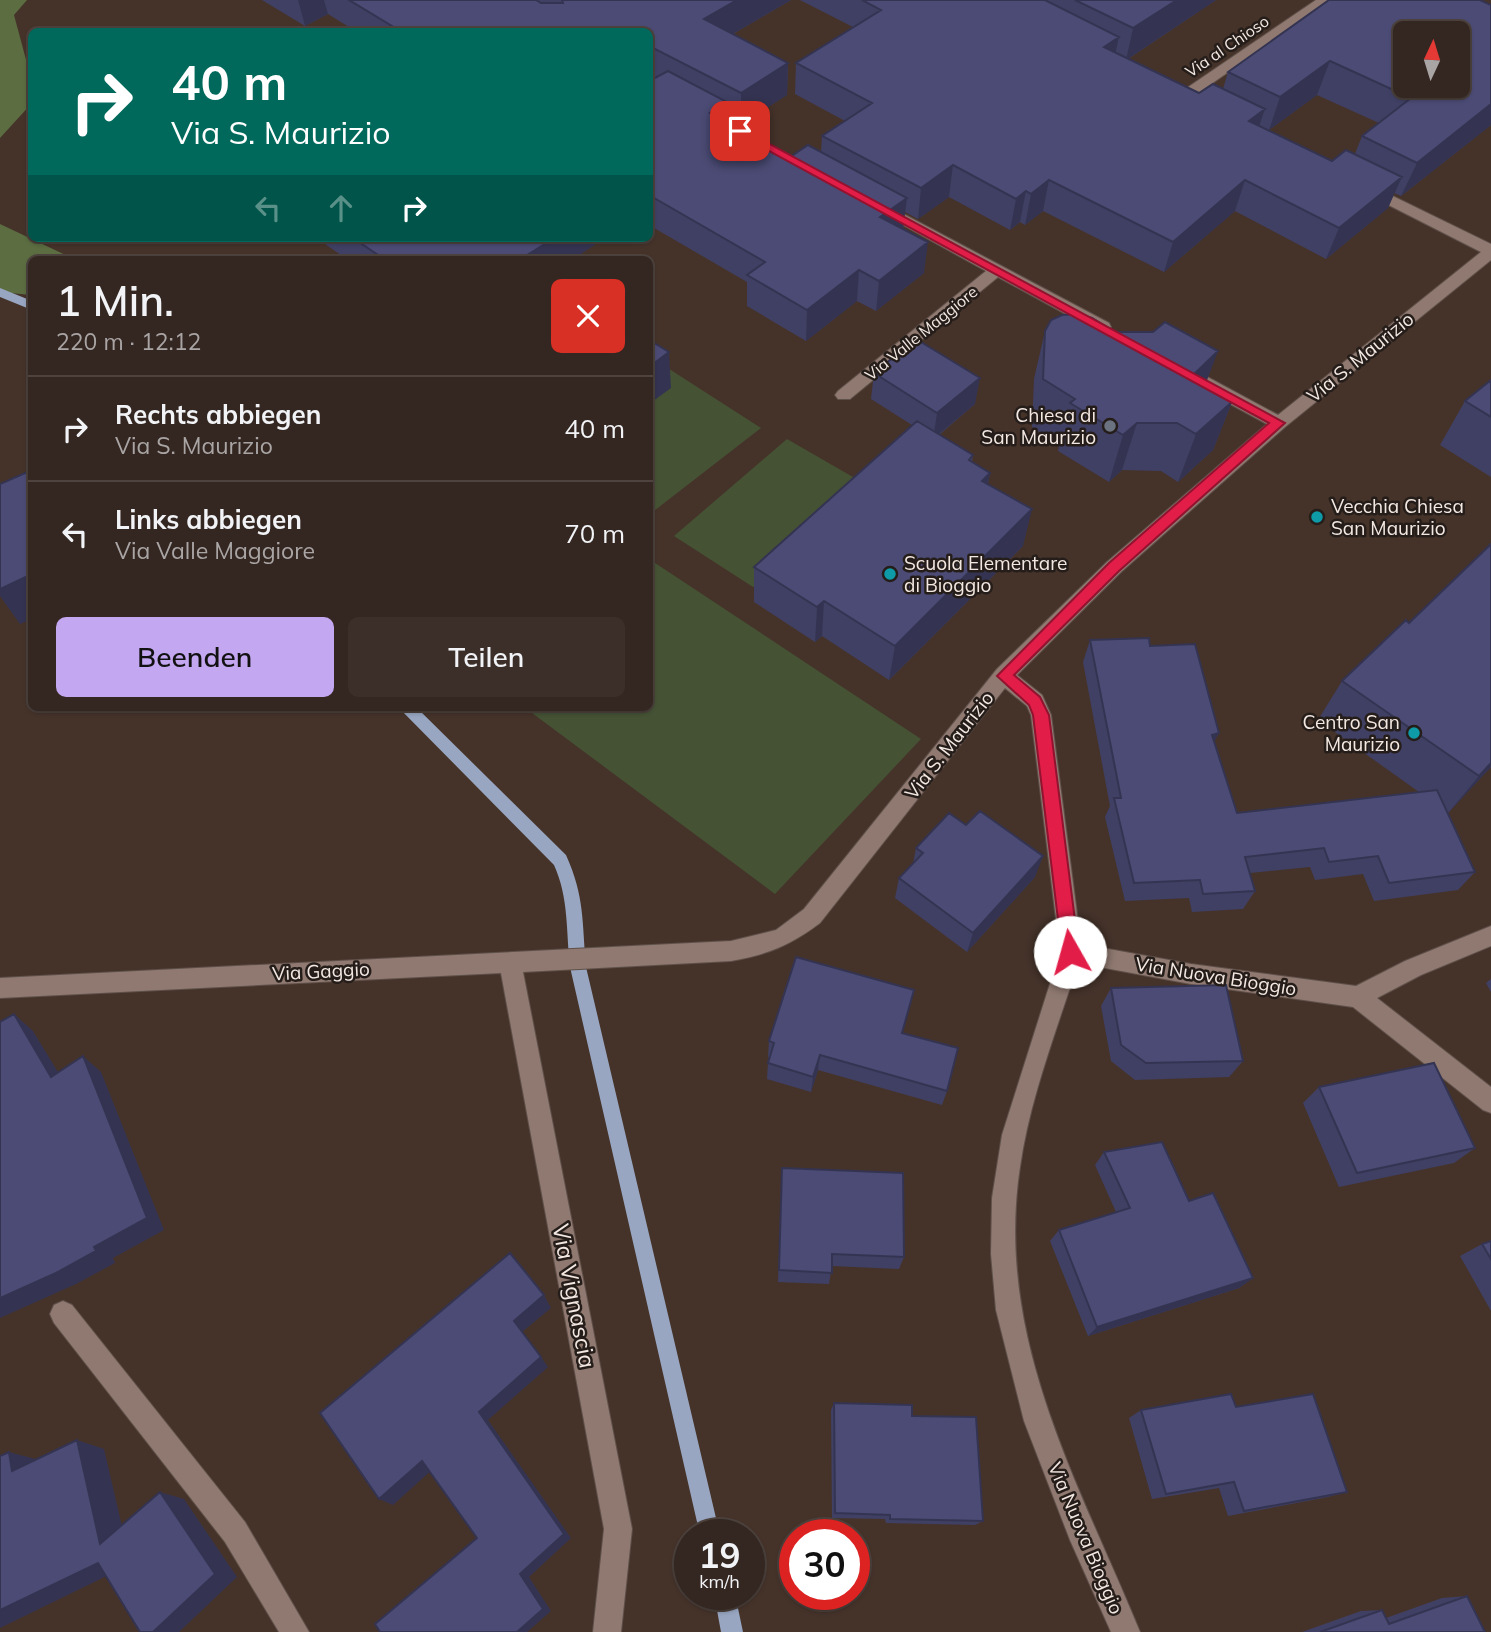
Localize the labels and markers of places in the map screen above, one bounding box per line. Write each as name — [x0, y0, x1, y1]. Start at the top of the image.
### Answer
pin — [710, 101, 770, 161]
place label: Chiesa di San Maurizio — [981, 403, 1096, 449]
marker: Chiesa di San Maurizio — [1102, 418, 1118, 434]
place label: Vecchia Chiesa San Maurizio — [1331, 494, 1464, 540]
marker: Vecchia Chiesa San Maurizio — [1309, 509, 1325, 525]
place label: Scuola Elementare di Bioggio — [904, 551, 1067, 597]
marker: Scuola Elementare di Bioggio — [882, 566, 898, 582]
place label: Centro San Maurizio — [1303, 710, 1400, 756]
marker: Centro San Maurizio — [1406, 725, 1422, 741]

